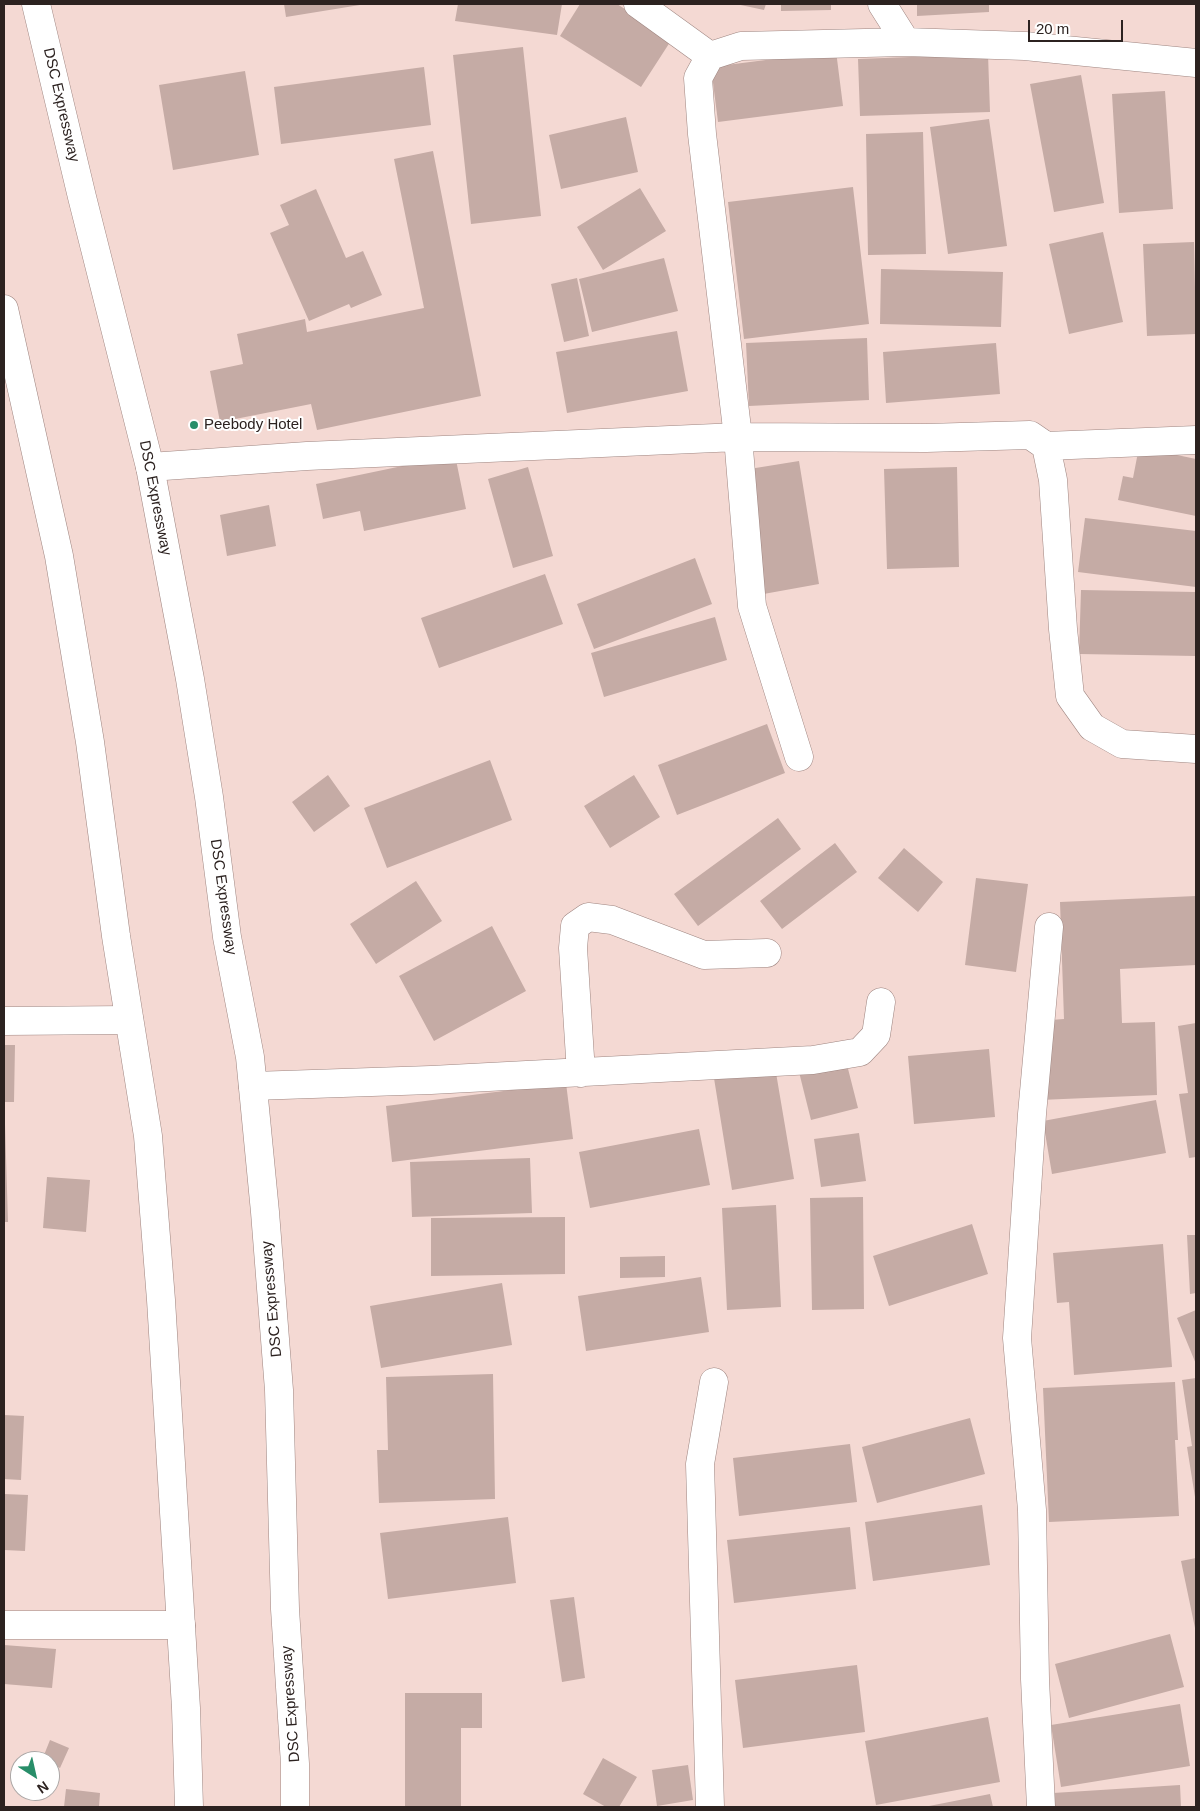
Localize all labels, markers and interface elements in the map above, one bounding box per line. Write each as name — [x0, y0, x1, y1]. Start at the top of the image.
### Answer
scale bar — [1030, 10, 1125, 42]
text: 20 m — [1036, 20, 1069, 37]
street label: DSC Expressway — [39, 46, 83, 164]
place label: Peebody Hotel — [204, 416, 302, 434]
marker: Peebody Hotel — [188, 419, 200, 431]
street label: DSC Expressway — [135, 439, 175, 557]
street label: DSC Expressway — [206, 838, 240, 956]
street label: DSC Expressway — [258, 1240, 286, 1358]
street label: DSC Expressway — [278, 1645, 304, 1763]
north arrow — [10, 1751, 60, 1801]
text: N — [34, 1778, 52, 1797]

